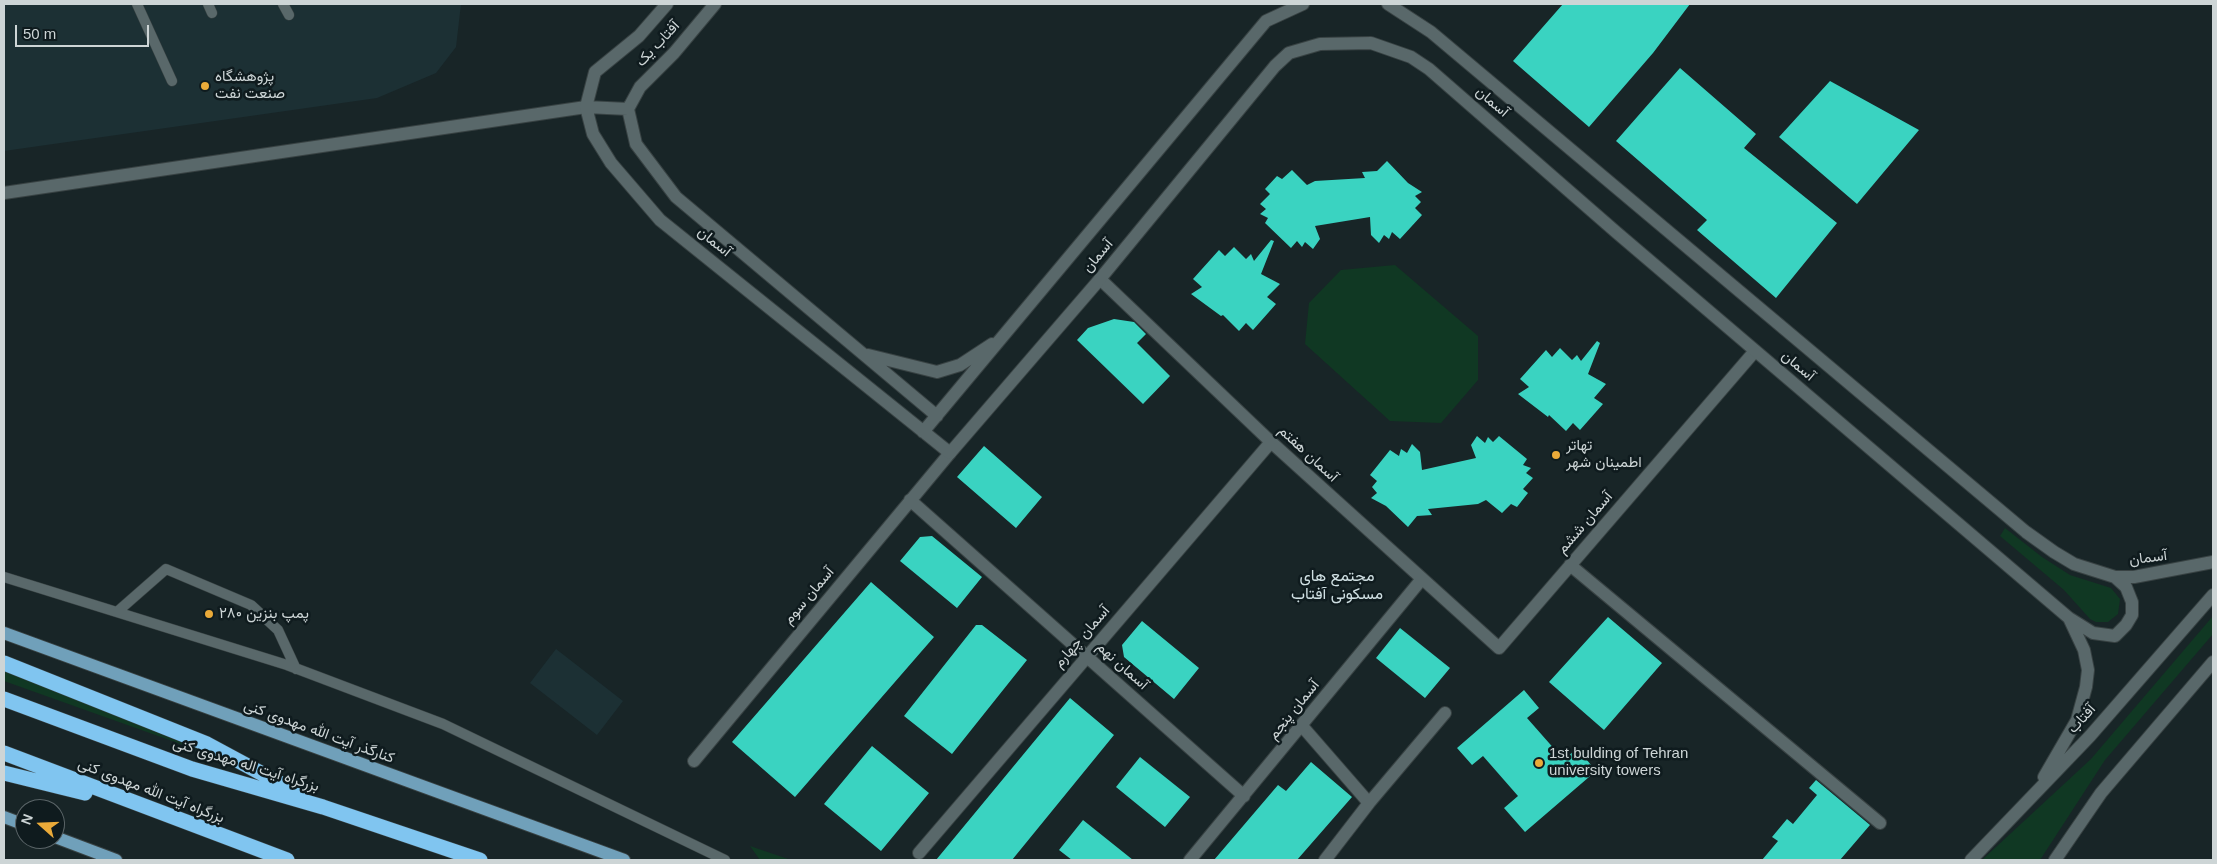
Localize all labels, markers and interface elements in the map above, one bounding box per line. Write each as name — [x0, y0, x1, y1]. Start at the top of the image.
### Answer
scale bar — [18, 15, 151, 47]
street label: آفتاب یک — [632, 17, 684, 71]
text: 50 m — [23, 25, 56, 42]
place label: پژوهشگاه صنعت نفت — [215, 68, 285, 103]
marker: پژوهشگاه صنعت نفت — [199, 80, 211, 92]
street label: آسمان — [1472, 83, 1512, 121]
street label: آسمان — [694, 223, 734, 261]
street label: آسمان — [1079, 236, 1117, 276]
street label: آسمان — [1778, 347, 1818, 385]
street label: آسمان هفتم — [1274, 422, 1342, 486]
place label: تهاتر اطمینان شهر — [1566, 437, 1642, 472]
marker: تهاتر اطمینان شهر — [1550, 449, 1562, 461]
street label: آسمان ششم — [1553, 488, 1617, 558]
street label: آسمان — [2128, 547, 2168, 569]
street label: آسمان سوم — [780, 564, 838, 628]
district label: مجتمع های مسکونی آفتاب — [1291, 567, 1383, 605]
street label: آسمان چهارم — [1050, 602, 1114, 672]
place label: پمپ بنزین ۲۸۰ — [219, 605, 309, 623]
marker: پمپ بنزین ۲۸۰ — [203, 608, 215, 620]
street label: آسمان نهم — [1092, 638, 1152, 694]
street label: آسمان پنجم — [1264, 677, 1324, 743]
street label: کنارگذر آیت الله مهدوی کنی — [241, 696, 397, 768]
street label: آفتاب — [2064, 701, 2100, 737]
street label: بزرگراه آیت اله مهدوی کنی — [171, 734, 321, 796]
place label: 1st bulding of Tehran university towers — [1549, 745, 1688, 780]
street label: بزرگراه آیت الله مهدوی کنی — [75, 755, 227, 827]
marker: 1st bulding of Tehran university towers — [1533, 757, 1545, 769]
north arrow — [15, 799, 65, 849]
text: N — [18, 812, 36, 827]

